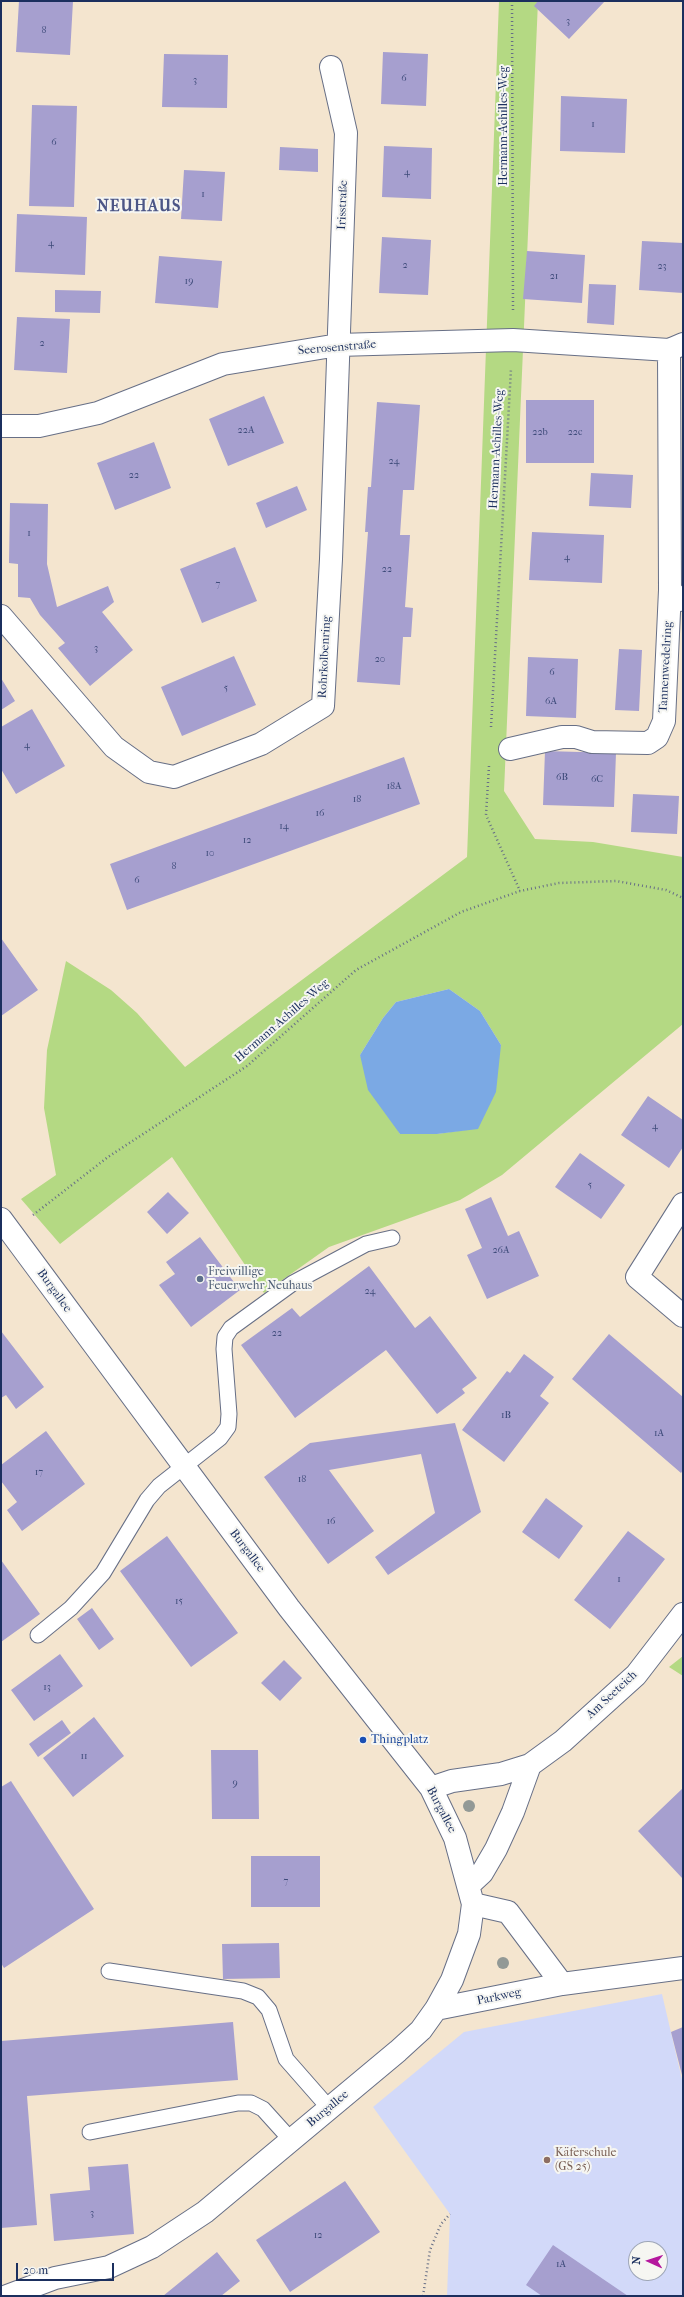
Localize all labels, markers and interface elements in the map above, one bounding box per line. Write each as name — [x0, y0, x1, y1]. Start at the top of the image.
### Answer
house number: 3 — [566, 16, 570, 28]
house number: 8 — [41, 25, 47, 37]
street label: Hermann-Achilles-Weg — [497, 66, 511, 186]
house number: 6 — [401, 73, 407, 85]
house number: 3 — [193, 75, 197, 87]
house number: 1 — [591, 119, 595, 131]
house number: 6 — [51, 137, 57, 149]
house number: 4 — [404, 167, 410, 179]
street label: Irisstraße — [335, 180, 351, 230]
house number: 1 — [201, 189, 205, 201]
district label: NEUHAUS — [97, 197, 181, 217]
house number: 4 — [48, 238, 54, 250]
house number: 2 — [402, 260, 408, 272]
house number: 23 — [657, 261, 667, 273]
house number: 21 — [550, 271, 558, 283]
house number: 19 — [185, 276, 193, 288]
street label: Seerosenstraße — [297, 337, 377, 359]
house number: 2 — [39, 338, 45, 350]
street label: Hermann-Achilles-Weg — [487, 389, 507, 509]
house number: 22A — [238, 425, 254, 437]
house number: 22b — [532, 427, 548, 439]
house number: 22c — [568, 427, 582, 439]
house number: 24 — [388, 456, 400, 468]
house number: 22 — [129, 470, 139, 482]
house number: 1 — [27, 528, 31, 540]
house number: 4 — [564, 552, 570, 564]
house number: 22 — [382, 564, 392, 576]
house number: 7 — [216, 579, 220, 591]
street label: Rohrkolbenring — [316, 615, 334, 699]
street label: Tannenwedelring — [656, 621, 676, 713]
house number: 3 — [94, 643, 98, 655]
house number: 20 — [375, 654, 385, 666]
house number: 6 — [549, 667, 555, 679]
house number: 5 — [224, 683, 228, 695]
house number: 6A — [545, 696, 557, 708]
house number: 4 — [24, 740, 30, 752]
house number: 6B — [556, 772, 568, 784]
house number: 6C — [591, 774, 603, 786]
house number: 18A — [386, 781, 402, 793]
house number: 18 — [353, 794, 361, 806]
house number: 16 — [316, 808, 324, 820]
house number: 14 — [279, 821, 289, 833]
house number: 12 — [243, 835, 251, 847]
house number: 10 — [205, 848, 215, 860]
house number: 8 — [171, 861, 177, 873]
house number: 6 — [134, 875, 140, 887]
street label: Hermann-Achilles-Weg — [232, 976, 332, 1066]
house number: 4 — [652, 1121, 658, 1133]
house number: 5 — [588, 1180, 592, 1192]
house number: 26A — [492, 1245, 510, 1257]
place label: Freiwillige Feuerwehr Neuhaus — [208, 1265, 312, 1293]
street label: Burgallee — [33, 1267, 75, 1315]
marker: Freiwillige Feuerwehr Neuhaus — [195, 1274, 205, 1284]
house number: 24 — [364, 1286, 376, 1298]
house number: 22 — [272, 1328, 282, 1340]
house number: 1B — [501, 1410, 511, 1422]
house number: 1A — [654, 1428, 664, 1440]
house number: 17 — [35, 1467, 43, 1479]
house number: 18 — [298, 1474, 306, 1486]
house number: 16 — [327, 1516, 335, 1528]
street label: Burgallee — [226, 1527, 268, 1575]
house number: 1 — [617, 1574, 621, 1586]
house number: 15 — [175, 1596, 183, 1608]
street label: Am Seeteich — [584, 1668, 640, 1722]
house number: 13 — [43, 1682, 51, 1694]
place label: Thingplatz — [371, 1733, 428, 1747]
marker: Thingplatz — [358, 1735, 368, 1745]
house number: 11 — [80, 1751, 88, 1763]
house number: 9 — [232, 1778, 238, 1790]
street label: Burgallee — [423, 1785, 459, 1835]
house number: 7 — [284, 1876, 288, 1888]
street label: Parkweg — [476, 1985, 522, 2009]
street label: Burgallee — [304, 2087, 352, 2131]
place label: Käferschule (GS 25) — [555, 2146, 616, 2174]
marker: Käferschule (GS 25) — [542, 2155, 552, 2165]
house number: 3 — [90, 2208, 94, 2220]
house number: 12 — [314, 2230, 322, 2242]
north arrow — [628, 2241, 668, 2281]
scale bar — [18, 2255, 116, 2281]
text: N — [630, 2256, 643, 2265]
house number: 1A — [556, 2259, 566, 2271]
text: 20 m — [23, 2263, 48, 2277]

